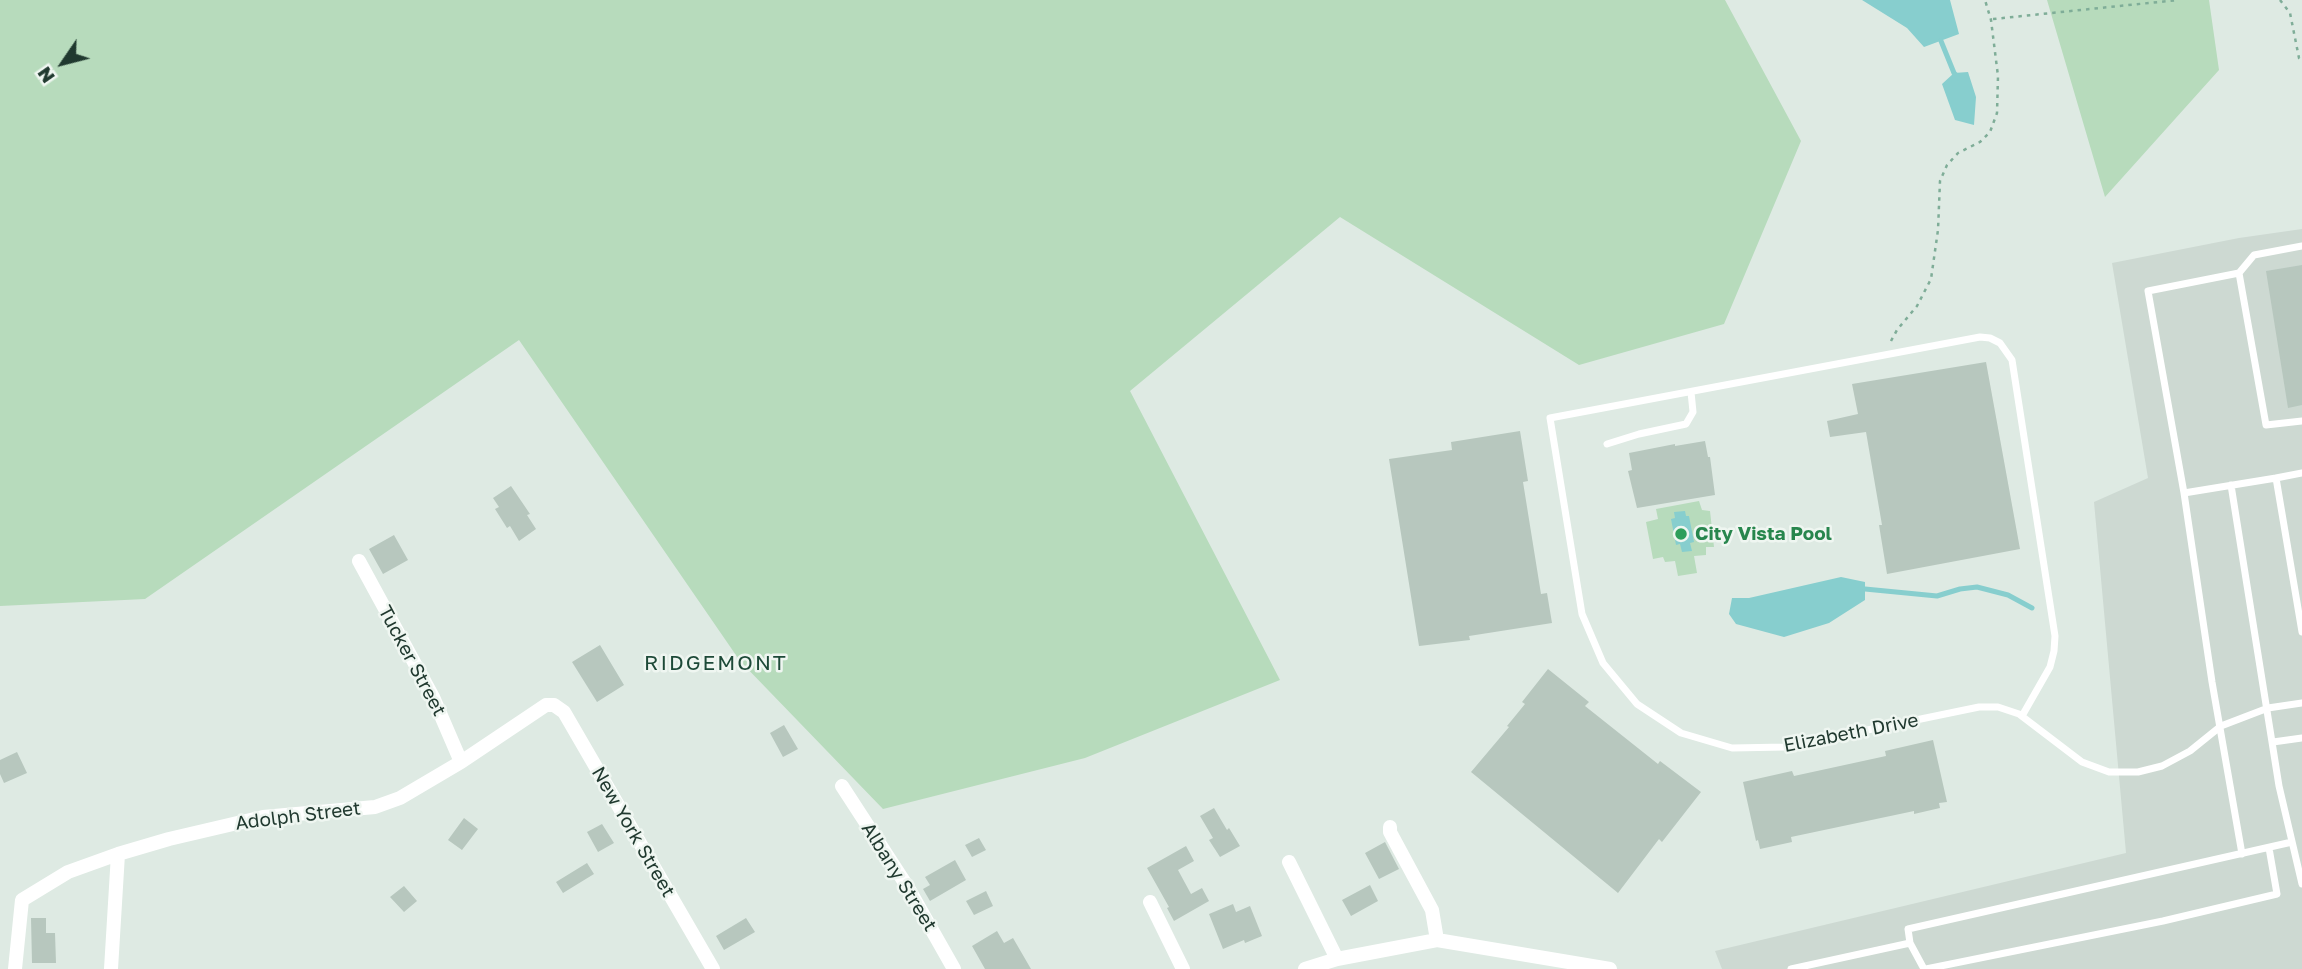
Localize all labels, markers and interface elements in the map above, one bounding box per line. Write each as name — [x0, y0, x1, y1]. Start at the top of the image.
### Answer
north arrow — [28, 28, 98, 98]
text: N — [32, 63, 59, 88]
place label: City Vista Pool — [1695, 523, 1832, 545]
marker: City Vista Pool — [1673, 526, 1689, 542]
street label: Tucker Street — [373, 602, 451, 720]
district label: RIDGEMONT — [645, 650, 787, 676]
street label: Elizabeth Drive — [1782, 709, 1920, 757]
street label: New York Street — [586, 763, 680, 901]
street label: Adolph Street — [234, 797, 362, 835]
street label: Albany Street — [857, 818, 941, 936]

